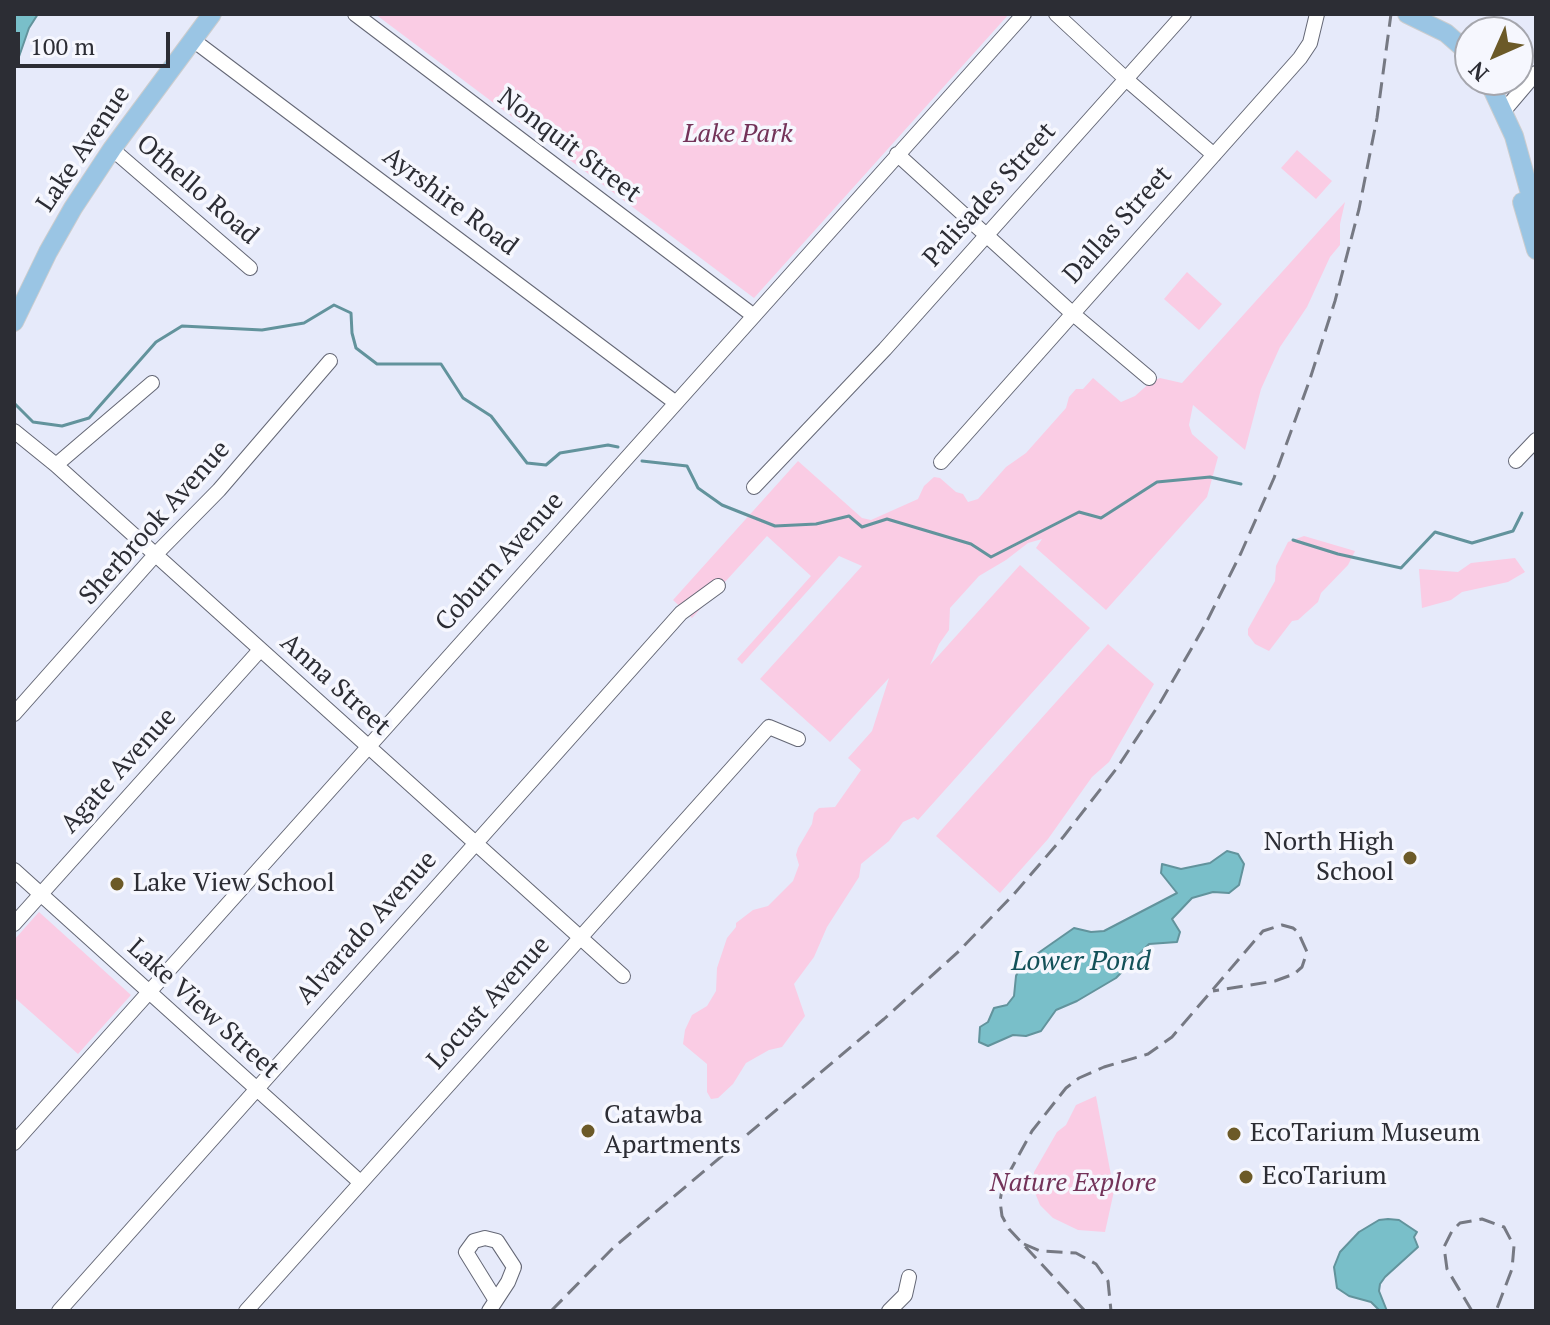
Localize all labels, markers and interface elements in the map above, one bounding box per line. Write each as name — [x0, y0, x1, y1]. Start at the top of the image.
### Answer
scale bar — [20, 16, 174, 66]
north arrow — [1454, 16, 1534, 96]
text: 100 m — [30, 30, 95, 62]
text: N — [1462, 56, 1494, 88]
street label: Lake Avenue — [31, 80, 137, 218]
street label: Nonquit Street — [491, 82, 647, 210]
street label: Palisades Street — [917, 117, 1063, 273]
park label: Lake Park — [683, 119, 793, 151]
street label: Othello Road — [130, 129, 264, 251]
street label: Ayrshire Road — [376, 141, 524, 263]
street label: Dallas Street — [1057, 160, 1179, 290]
street label: Sherbrook Avenue — [73, 435, 237, 611]
street label: Coburn Avenue — [429, 486, 571, 638]
street label: Anna Street — [273, 627, 397, 743]
street label: Agate Avenue — [55, 702, 183, 840]
place label: North High School — [1264, 827, 1394, 888]
street label: Alvarado Avenue — [290, 845, 444, 1011]
marker: North High School — [1401, 849, 1419, 867]
place label: Lake View School — [133, 868, 335, 900]
marker: Lake View School — [108, 875, 126, 893]
street label: Locust Avenue — [421, 930, 557, 1076]
street label: Lake View Street — [121, 933, 285, 1085]
water label: Lower Pond — [1011, 945, 1151, 979]
place label: Catawba Apartments — [604, 1100, 741, 1162]
place label: EcoTarium Museum — [1250, 1118, 1480, 1150]
marker: Catawba Apartments — [579, 1122, 597, 1140]
marker: EcoTarium Museum — [1225, 1125, 1243, 1143]
place label: EcoTarium — [1262, 1161, 1387, 1193]
park label: Nature Explore — [990, 1168, 1156, 1200]
marker: EcoTarium — [1237, 1168, 1255, 1186]

